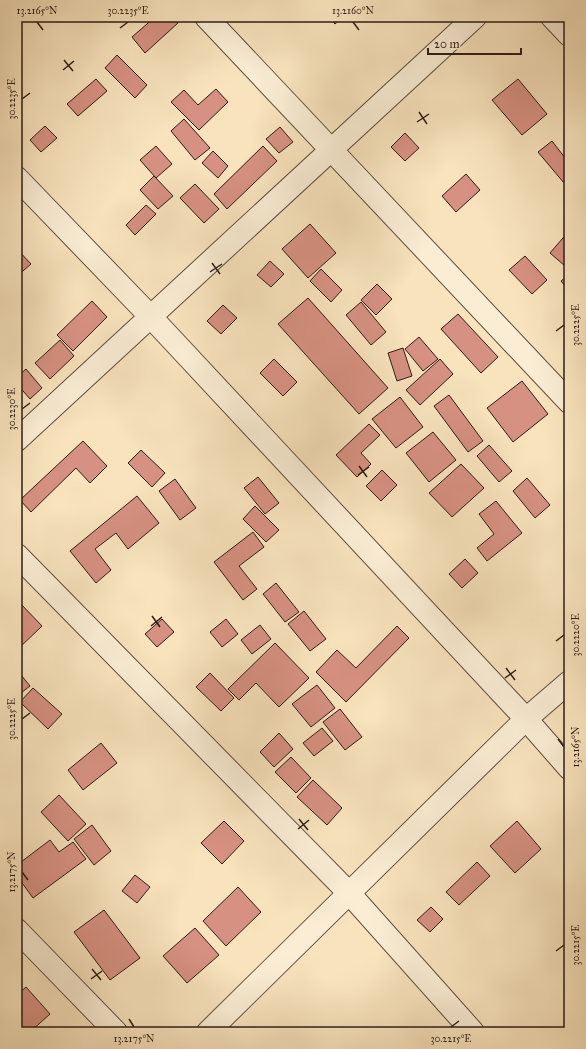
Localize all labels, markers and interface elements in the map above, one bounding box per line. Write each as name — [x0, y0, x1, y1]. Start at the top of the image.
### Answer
text: 13.2165°N — [17, 5, 58, 17]
text: 30.2235°E — [107, 5, 149, 17]
text: 13.2160°N — [332, 5, 374, 17]
scale bar — [428, 30, 521, 56]
text: 20 m — [434, 37, 460, 51]
text: 30.2235°E — [6, 78, 18, 120]
text: 30.2225°E — [570, 304, 582, 346]
text: 30.2230°E — [6, 388, 18, 430]
text: 30.2220°E — [570, 613, 582, 657]
text: 30.2225°E — [6, 698, 18, 740]
text: 13.2165°N — [570, 726, 582, 767]
text: 13.2175°N — [6, 851, 18, 893]
text: 30.2215°E — [570, 924, 582, 966]
text: 13.2175°N — [114, 1033, 155, 1045]
text: 30.2215°E — [430, 1033, 472, 1045]

